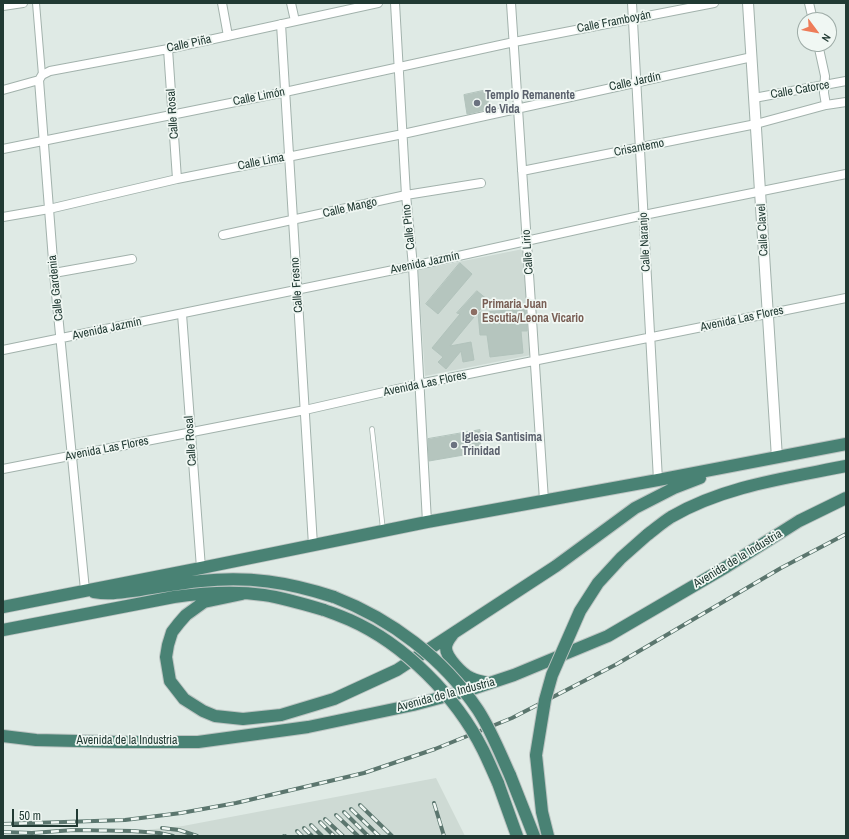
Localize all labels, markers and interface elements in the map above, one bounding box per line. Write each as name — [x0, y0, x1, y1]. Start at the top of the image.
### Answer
street label: Calle Framboyán — [576, 8, 652, 36]
north arrow — [797, 12, 837, 52]
text: N — [819, 31, 834, 44]
street label: Calle Piña — [165, 32, 213, 56]
street label: Calle Jardín — [608, 69, 662, 95]
street label: Calle Catorce — [769, 78, 831, 102]
street label: Calle Limón — [232, 85, 286, 109]
street label: Calle Rosal — [164, 88, 182, 140]
place label: Templo Remanente de Vida — [485, 89, 575, 117]
marker: Templo Remanente de Vida — [472, 98, 482, 108]
street label: Crisantemo — [613, 136, 665, 160]
street label: Calle Lima — [237, 150, 285, 174]
street label: Calle Mango — [321, 195, 379, 221]
street label: Calle Clavel — [754, 203, 772, 257]
street label: Calle Pino — [399, 204, 419, 250]
street label: Calle Naranjo — [636, 212, 654, 272]
street label: Calle Lirio — [519, 229, 537, 275]
street label: Avenida Jazmín — [389, 249, 461, 277]
street label: Calle Gardenia — [45, 254, 67, 322]
street label: Calle Fresno — [288, 257, 306, 313]
place label: Primaria Juan Escutia/Leona Vicario — [482, 298, 584, 326]
street label: Avenida Las Flores — [699, 303, 785, 335]
marker: Primaria Juan Escutia/Leona Vicario — [469, 307, 479, 317]
street label: Avenida Jazmín — [71, 315, 143, 343]
street label: Avenida Las Flores — [382, 368, 468, 400]
street label: Calle Rosal — [182, 415, 200, 467]
place label: Iglesia Santisima Trinidad — [462, 431, 542, 459]
street label: Avenida Las Flores — [64, 434, 150, 464]
marker: Iglesia Santisima Trinidad — [449, 440, 459, 450]
street label: Avenida de la Industria — [691, 527, 785, 591]
street label: Avenida de la Industria — [395, 675, 497, 715]
street label: Avenida de la Industria — [76, 734, 178, 748]
scale bar — [14, 801, 80, 827]
text: 50 m — [19, 808, 41, 824]

